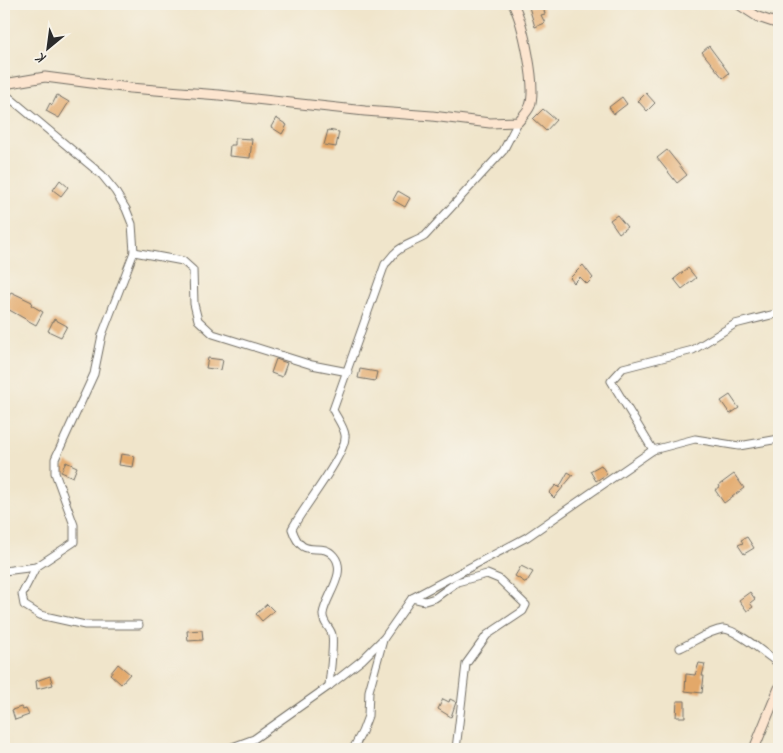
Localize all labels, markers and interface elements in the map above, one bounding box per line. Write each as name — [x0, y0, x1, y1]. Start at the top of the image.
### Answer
north arrow — [22, 22, 72, 72]
text: K — [32, 48, 49, 68]

